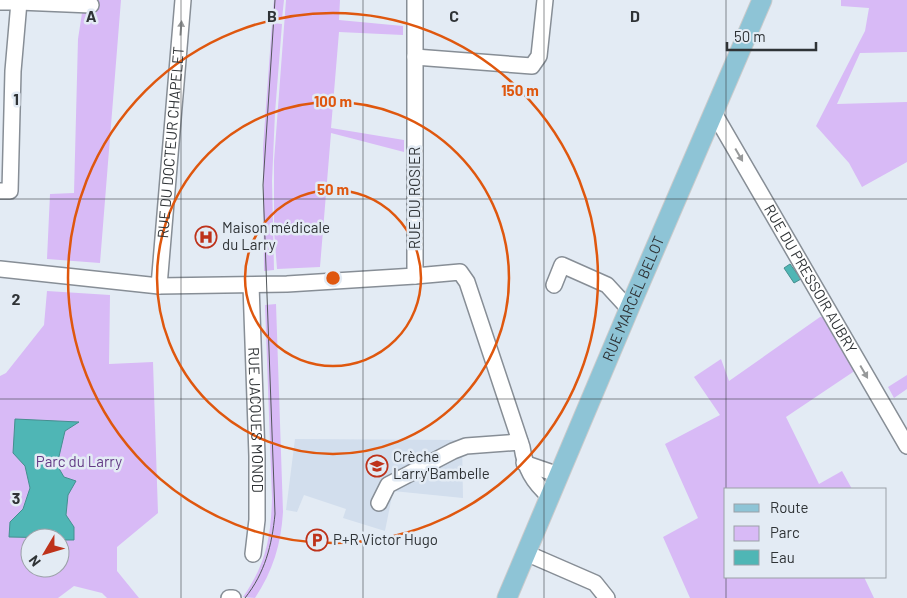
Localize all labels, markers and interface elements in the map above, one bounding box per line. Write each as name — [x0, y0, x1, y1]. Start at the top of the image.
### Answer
text: A — [86, 6, 97, 25]
text: B — [267, 6, 277, 25]
text: C — [449, 6, 459, 25]
text: D — [630, 6, 640, 25]
one-way arrow — [177, 20, 185, 36]
scale bar — [727, 20, 816, 52]
text: 50 m — [734, 27, 766, 45]
street label: RUE DU DOCTEUR CHAPELET — [153, 46, 187, 239]
text: 150 m — [501, 81, 539, 99]
text: 1 — [13, 89, 19, 108]
text: 100 m — [314, 92, 352, 110]
street label: RUE DU ROSIER — [405, 147, 423, 249]
one-way arrow — [734, 149, 743, 162]
text: 50 m — [317, 180, 349, 198]
street label: RUE DU PRESSOIR AUBRY — [761, 201, 861, 356]
place label: Maison médicale du Larry — [222, 218, 330, 253]
hospital icon: Maison médicale du Larry — [194, 225, 218, 249]
street label: RUE MARCEL BELOT — [598, 233, 667, 364]
centre of rings — [324, 269, 342, 287]
text: 2 — [12, 289, 21, 308]
street label: RUE JACQUES MONOD — [245, 347, 267, 493]
one-way arrow — [860, 364, 868, 379]
place label: Crèche Larry'Bambelle — [393, 447, 490, 482]
park label: Parc du Larry — [36, 452, 122, 470]
school or university icon: Crèche Larry'Bambelle — [365, 454, 389, 478]
text: 3 — [12, 488, 20, 507]
legend — [724, 488, 887, 578]
text: Route — [770, 498, 809, 516]
text: Parc — [770, 523, 800, 541]
north arrow — [20, 528, 70, 578]
parking icon: P+R Victor Hugo — [305, 528, 329, 552]
place label: P+R Victor Hugo — [333, 530, 438, 548]
text: Eau — [770, 548, 795, 566]
text: N — [25, 552, 44, 570]

